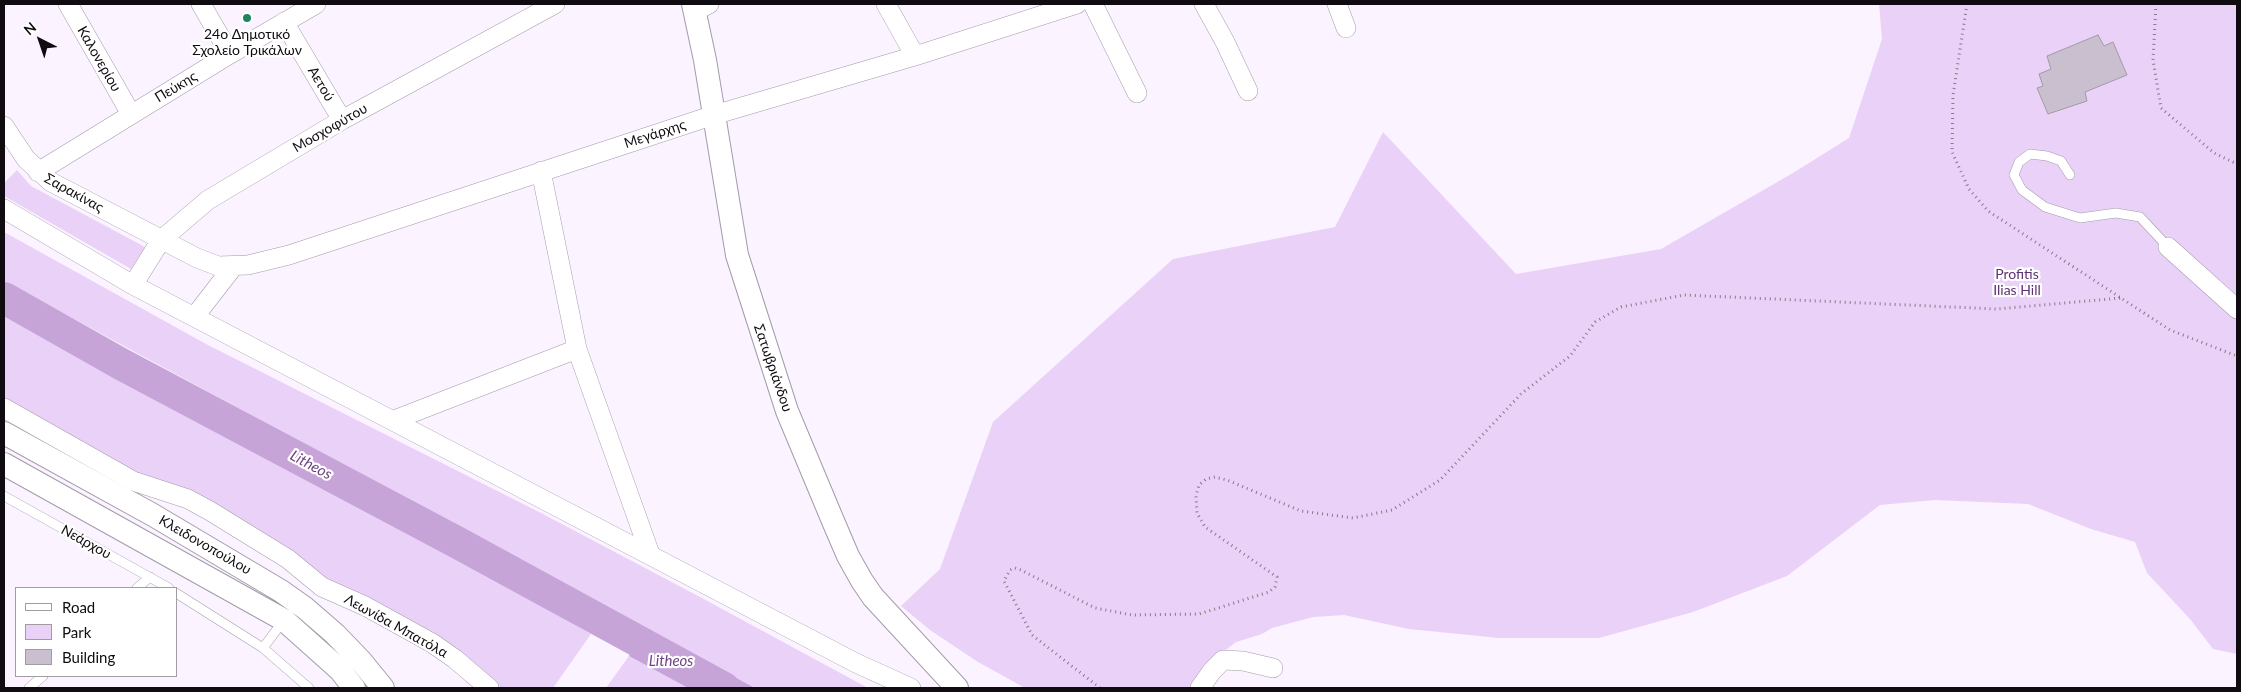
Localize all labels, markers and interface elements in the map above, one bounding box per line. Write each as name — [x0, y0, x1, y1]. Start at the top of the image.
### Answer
marker: 24ο Δημοτικό Σχολείο Τρικάλων — [241, 12, 253, 24]
north arrow — [15, 15, 65, 65]
text: N — [20, 18, 39, 38]
street label: Καλονερίου — [74, 23, 124, 95]
place label: 24ο Δημοτικό Σχολείο Τρικάλων — [192, 26, 302, 58]
street label: Αετού — [304, 64, 338, 104]
street label: Πεύκης — [152, 68, 200, 106]
street label: Μοσχοφύτου — [290, 100, 370, 156]
street label: Μεγάρχης — [622, 116, 688, 152]
street label: Σαρακίνας — [41, 170, 107, 216]
park label: Profitis Ilias Hill — [1993, 266, 2041, 298]
street label: Σατωβριάνδου — [750, 322, 796, 414]
water label: Litheos — [287, 447, 335, 483]
street label: Κλειδονοπούλου — [156, 512, 254, 578]
street label: Νεάρχου — [58, 521, 114, 563]
legend — [15, 587, 178, 677]
street label: Λεωνίδα Μπατόλα — [341, 591, 451, 661]
text: Road — [62, 598, 95, 616]
text: Park — [62, 623, 91, 641]
text: Building — [62, 648, 115, 666]
water label: Litheos — [649, 652, 693, 670]

